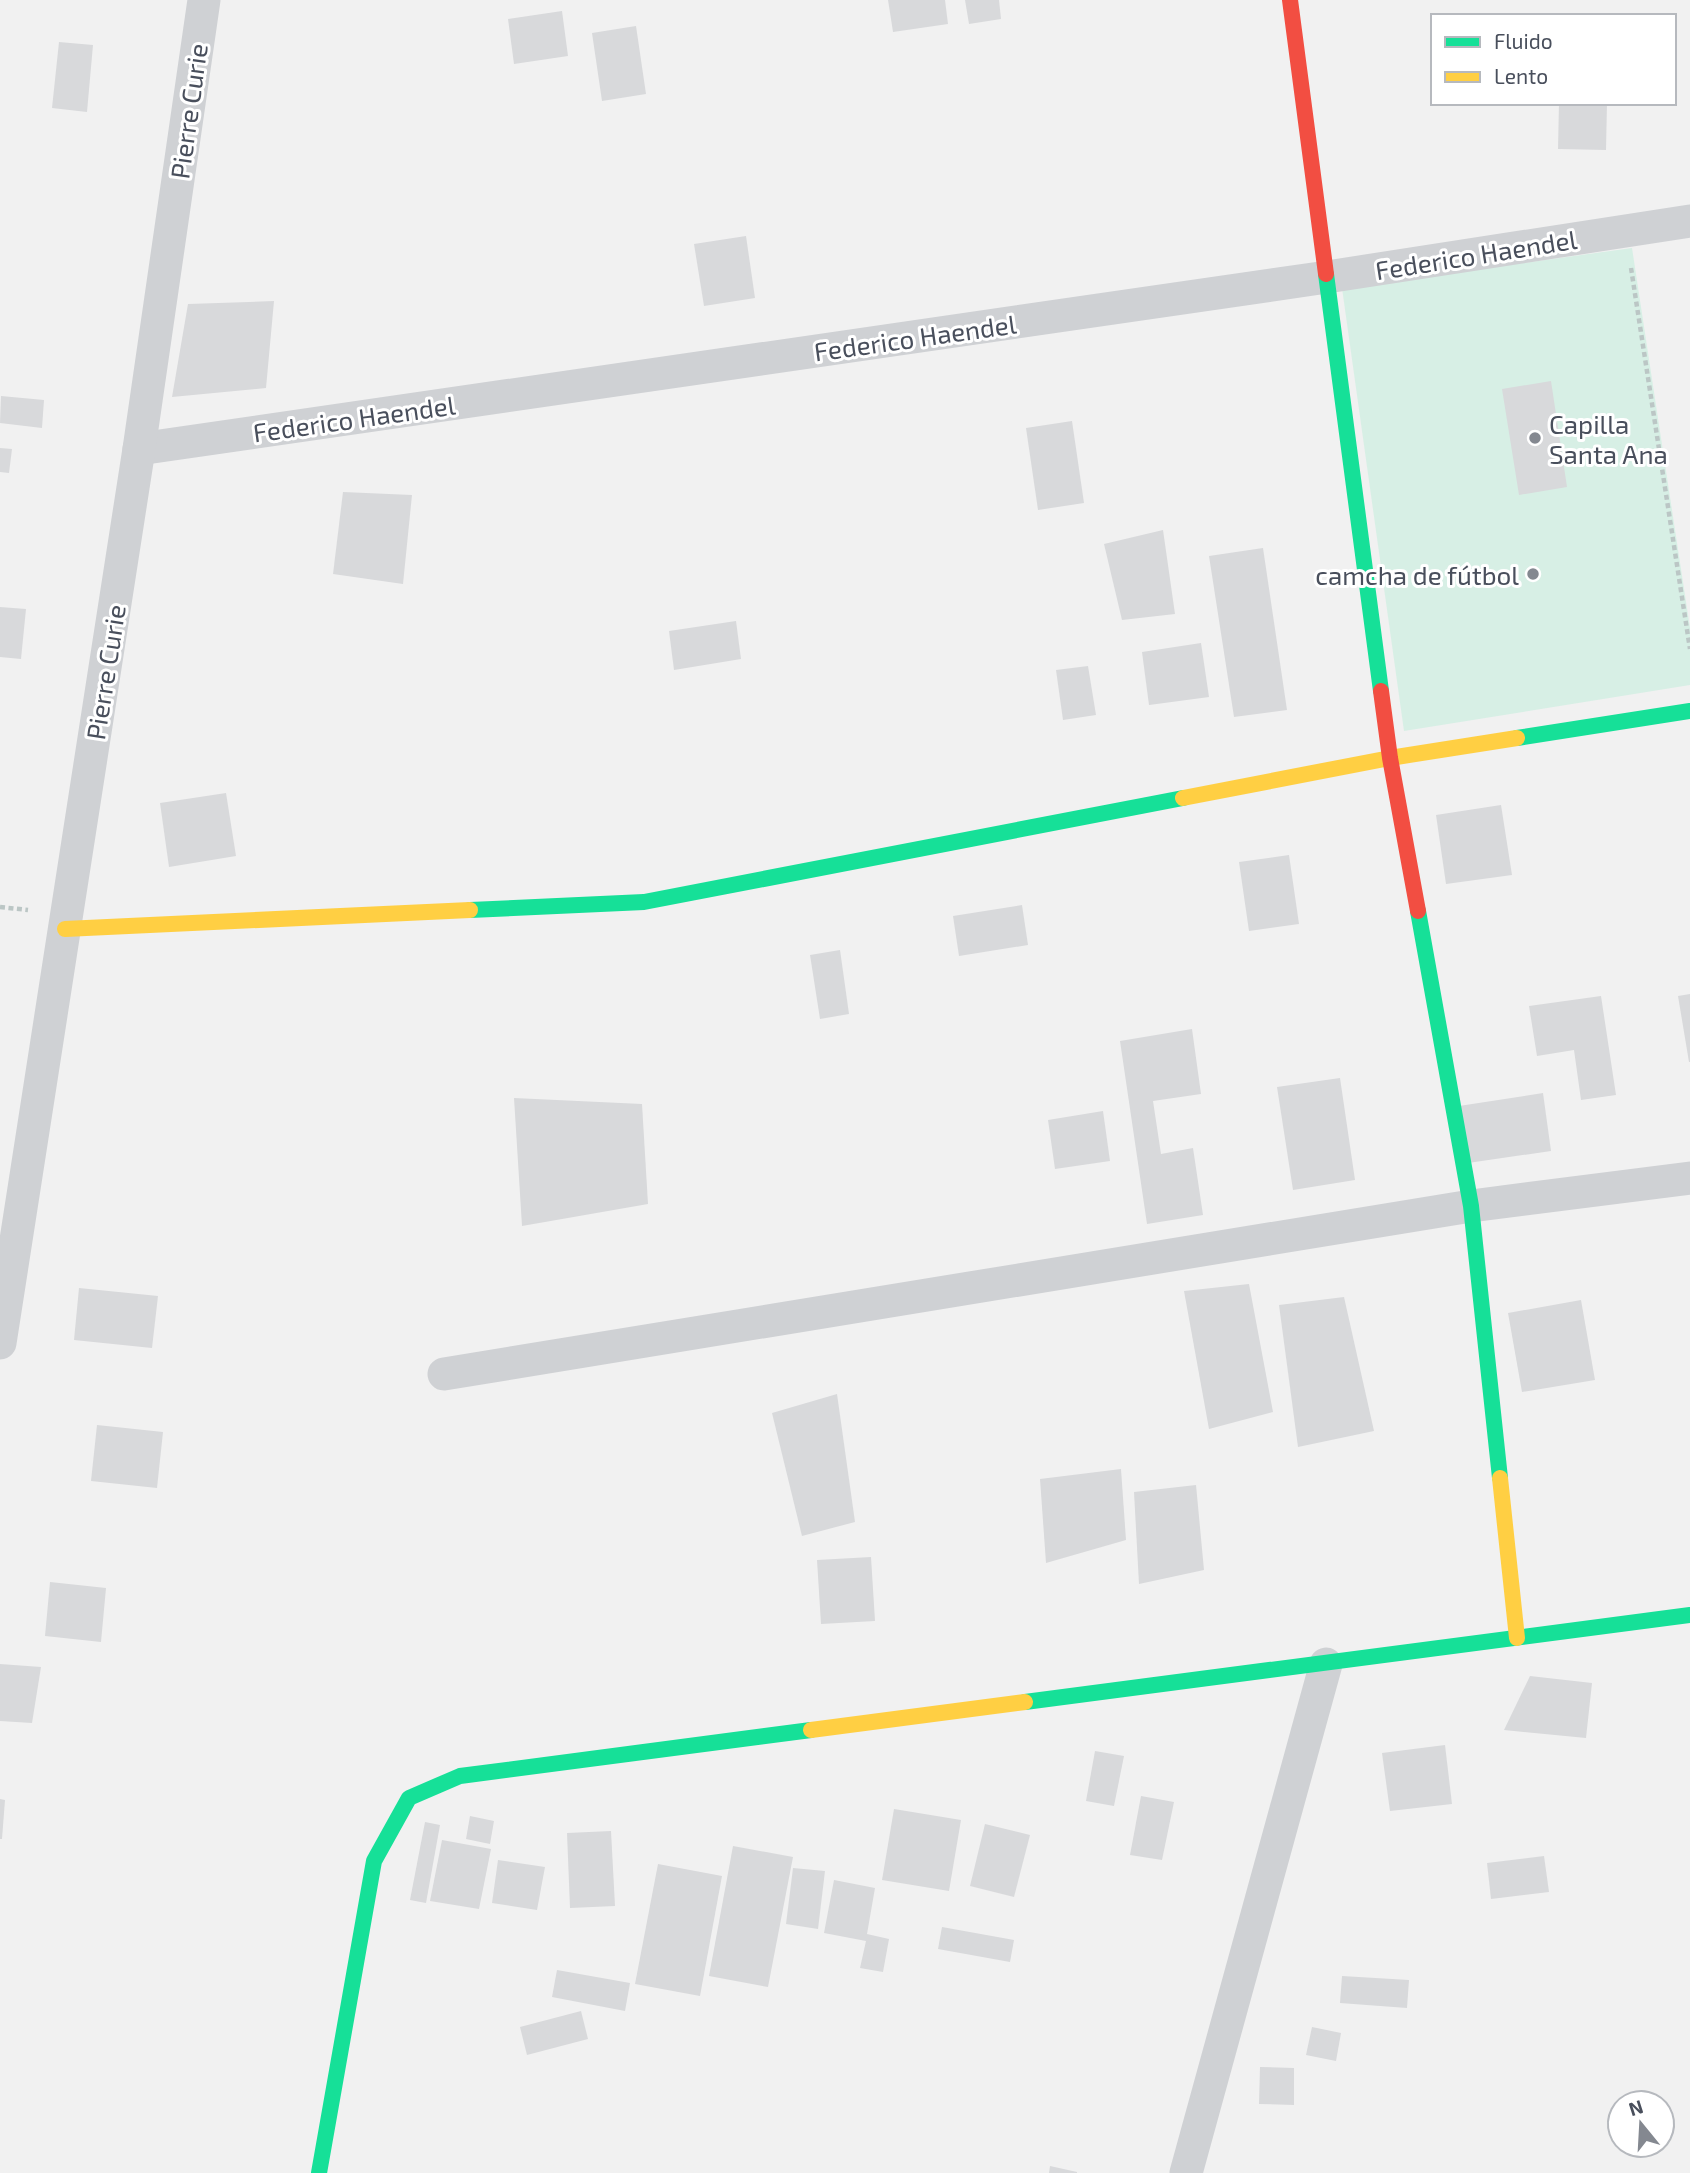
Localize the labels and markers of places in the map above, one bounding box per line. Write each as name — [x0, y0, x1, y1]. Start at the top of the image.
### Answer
place label: Capilla Santa Ana — [1549, 408, 1668, 469]
marker: Capilla Santa Ana — [1527, 430, 1543, 446]
place label: camcha de fútbol — [1315, 559, 1519, 590]
marker: camcha de fútbol — [1525, 566, 1541, 582]

